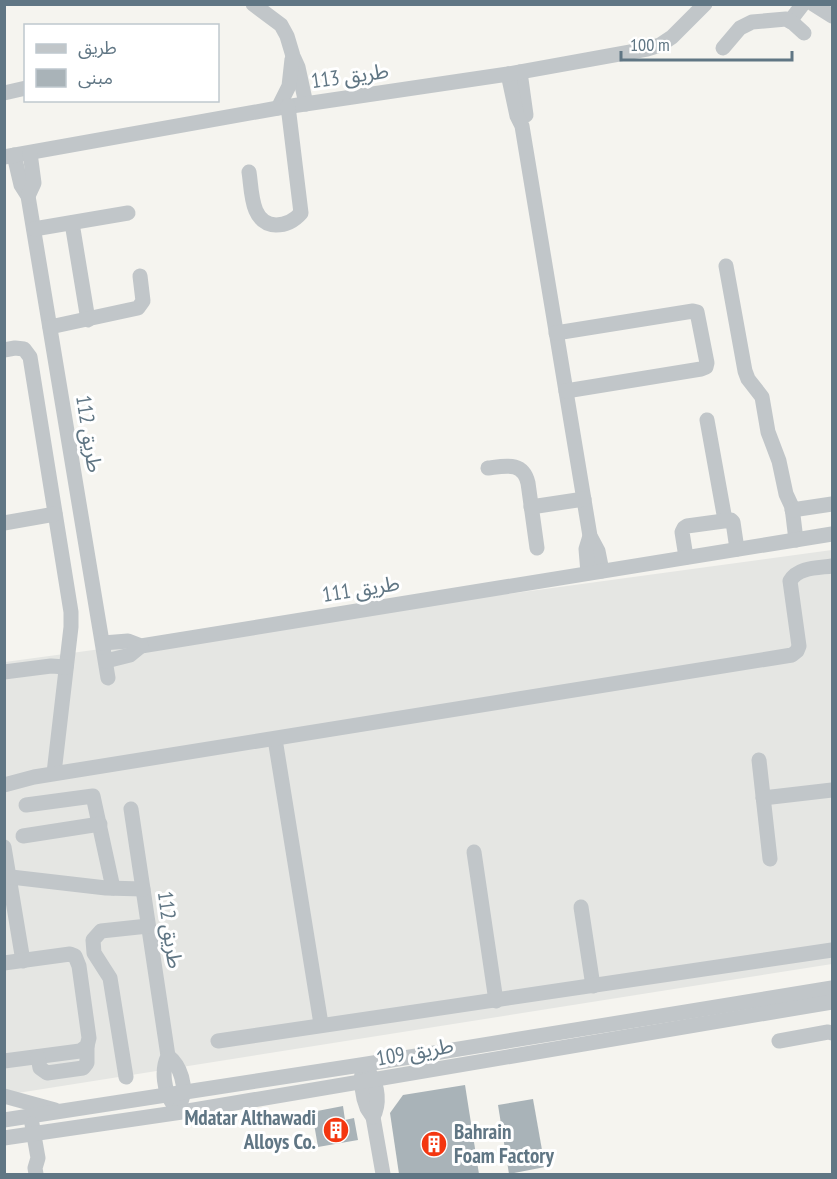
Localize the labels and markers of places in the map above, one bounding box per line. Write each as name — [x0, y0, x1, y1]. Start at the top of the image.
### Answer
place label: Mdatar Althawadi Alloys Co. — [184, 1104, 316, 1155]
building icon: Mdatar Althawadi Alloys Co. — [321, 1115, 351, 1145]
place label: Bahrain Foam Factory — [454, 1118, 554, 1169]
building icon: Bahrain Foam Factory — [419, 1129, 449, 1159]

